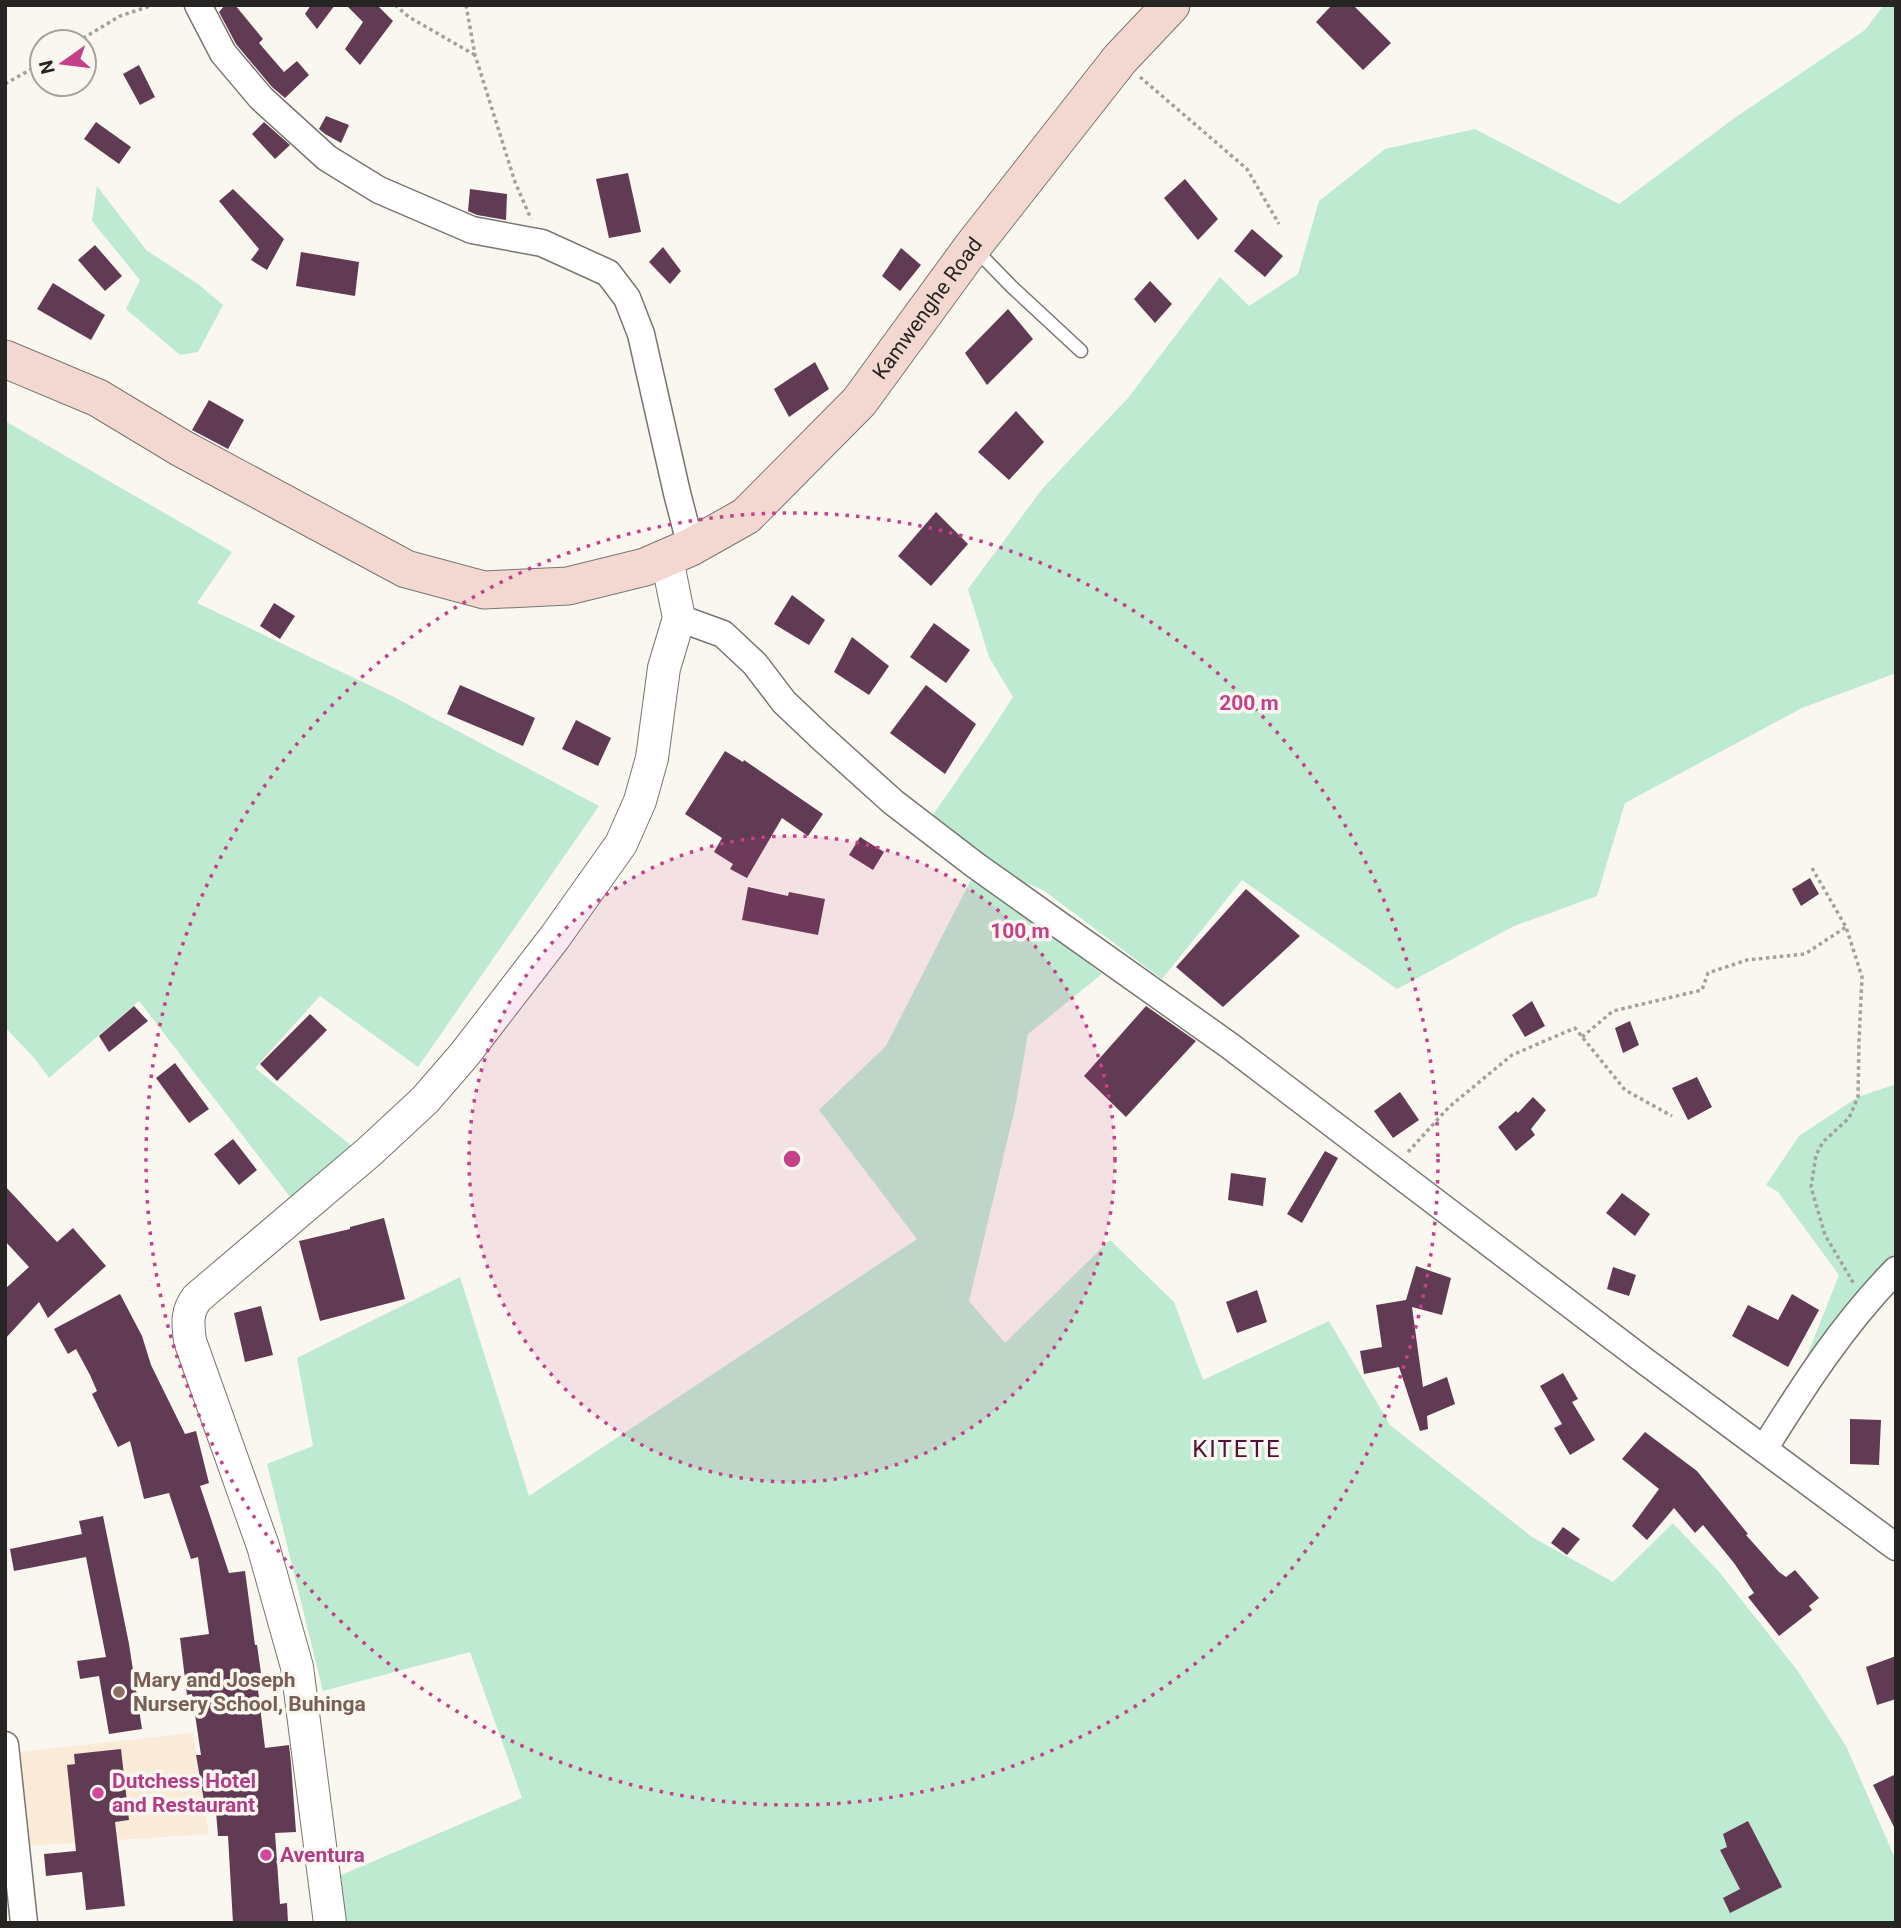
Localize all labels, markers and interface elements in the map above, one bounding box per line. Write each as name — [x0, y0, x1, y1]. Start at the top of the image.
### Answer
north arrow — [28, 28, 98, 98]
text: N — [34, 58, 60, 76]
street label: Kamwenghe Road — [868, 233, 987, 384]
text: 200 m — [1219, 691, 1279, 715]
text: 100 m — [990, 919, 1050, 943]
centre of rings — [780, 1147, 804, 1171]
district label: KITETE — [1192, 1435, 1282, 1463]
place label: Mary and Joseph Nursery School, Buhinga — [133, 1668, 366, 1716]
marker: Mary and Joseph Nursery School, Buhinga — [111, 1684, 127, 1700]
place label: Dutchess Hotel and Restaurant — [112, 1769, 256, 1817]
marker: Dutchess Hotel and Restaurant — [90, 1785, 106, 1801]
place label: Aventura — [280, 1843, 365, 1867]
marker: Aventura — [258, 1847, 274, 1863]

